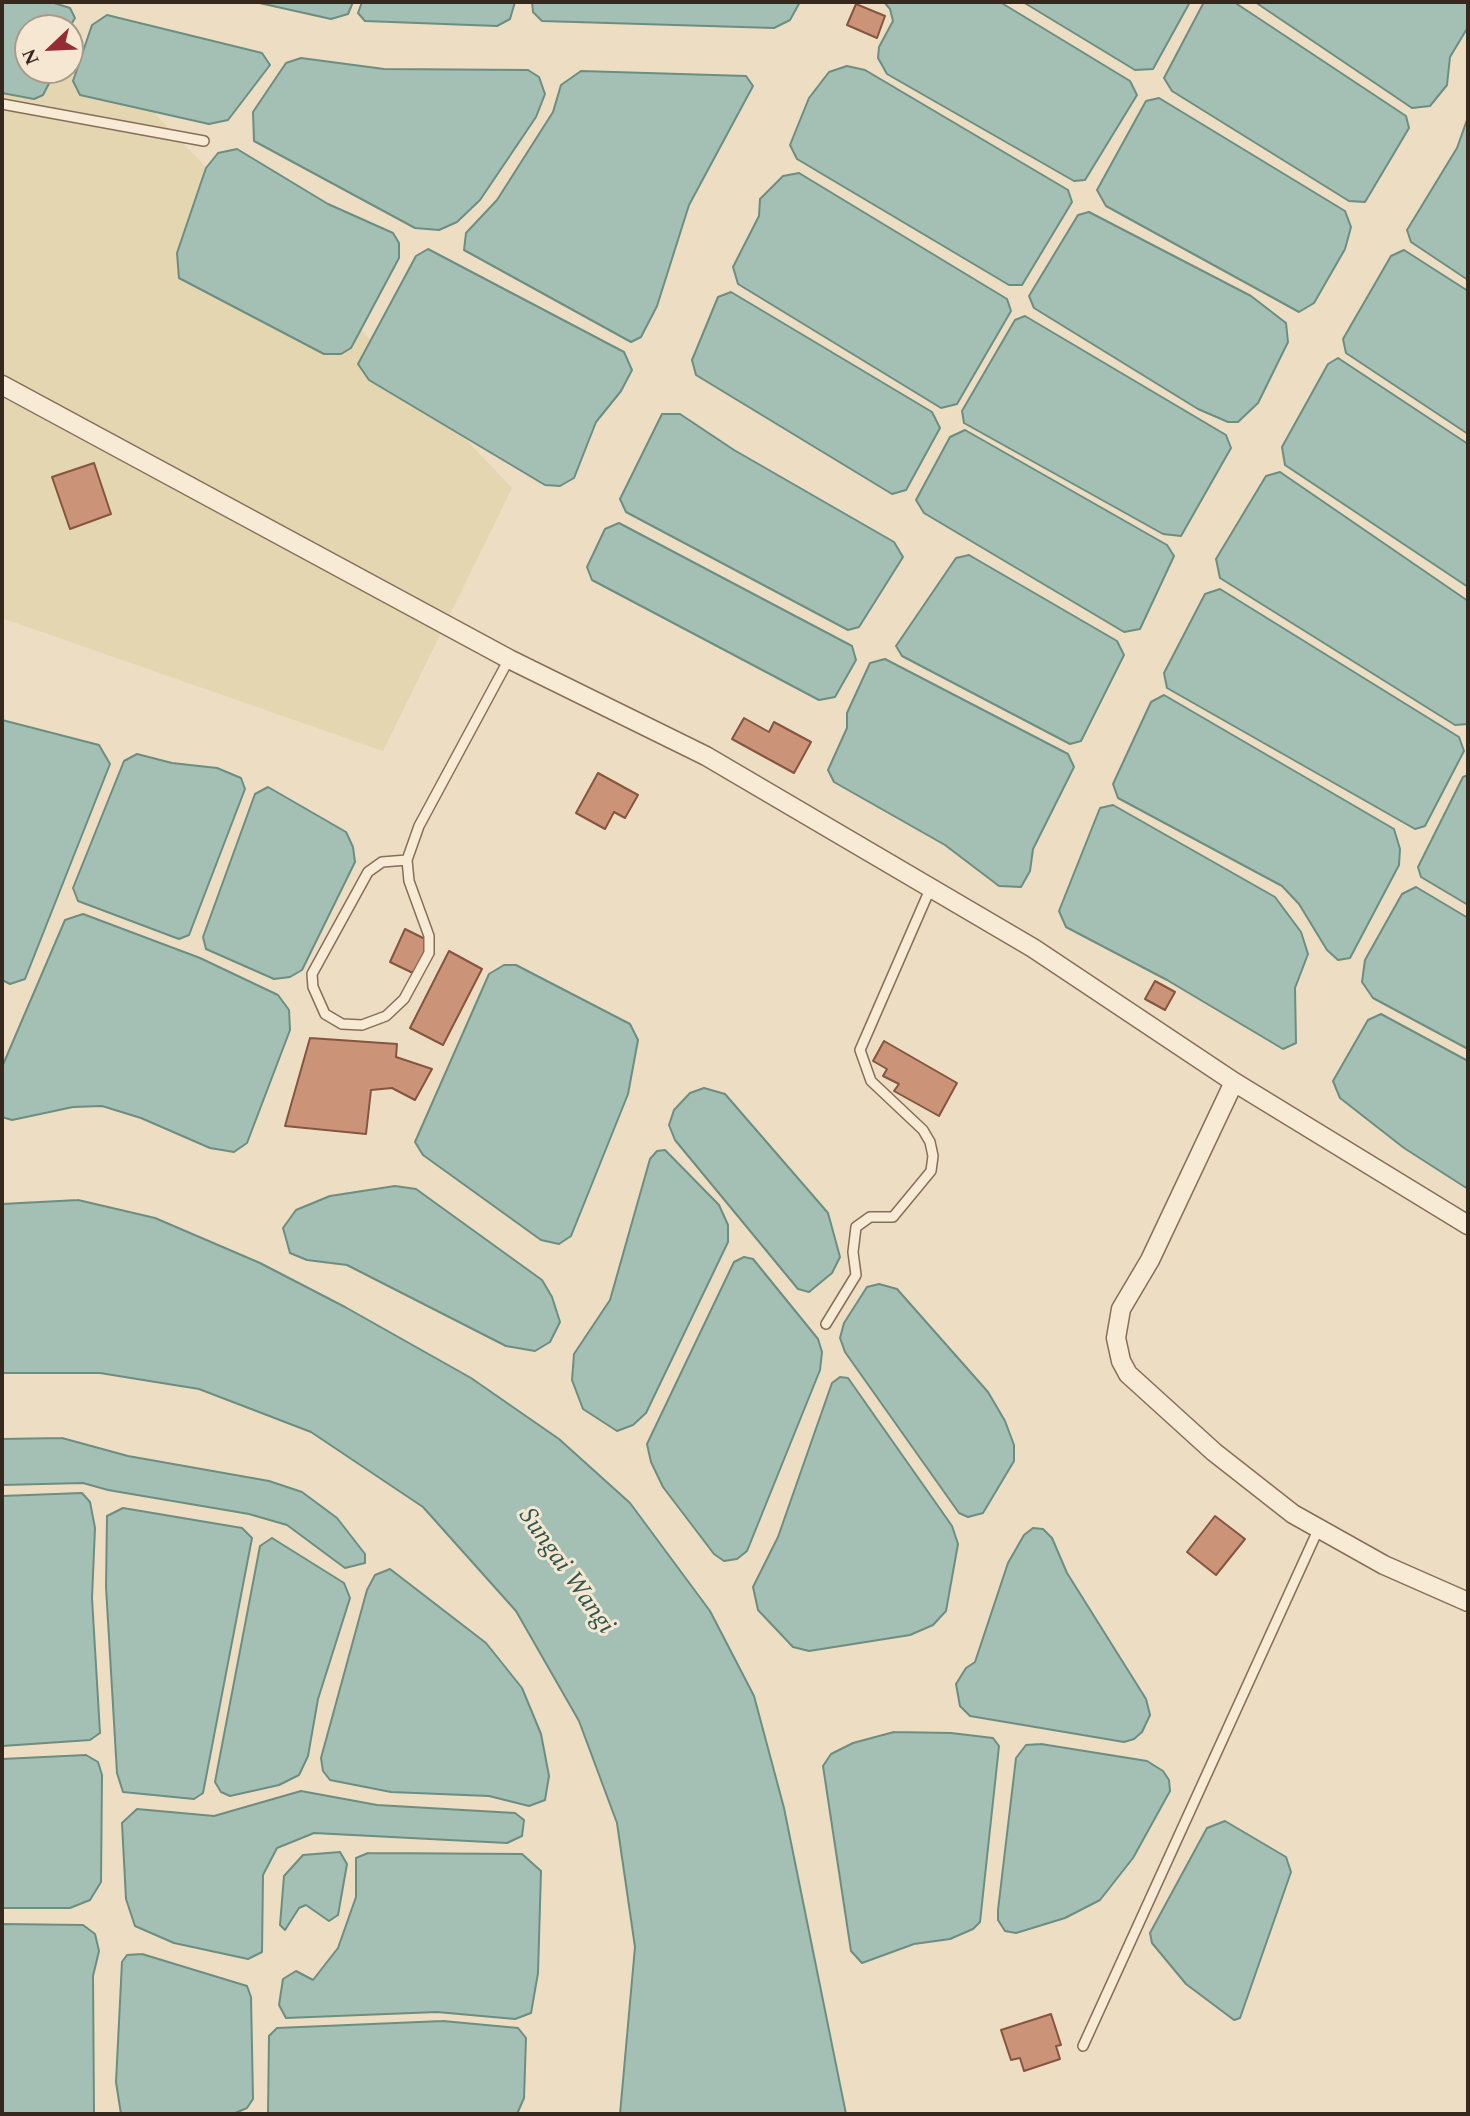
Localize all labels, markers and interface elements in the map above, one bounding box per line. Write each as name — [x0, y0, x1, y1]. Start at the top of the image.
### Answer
north arrow — [14, 14, 84, 84]
text: N — [15, 44, 47, 69]
water label: Sungai Wangi — [510, 1503, 620, 1641]

